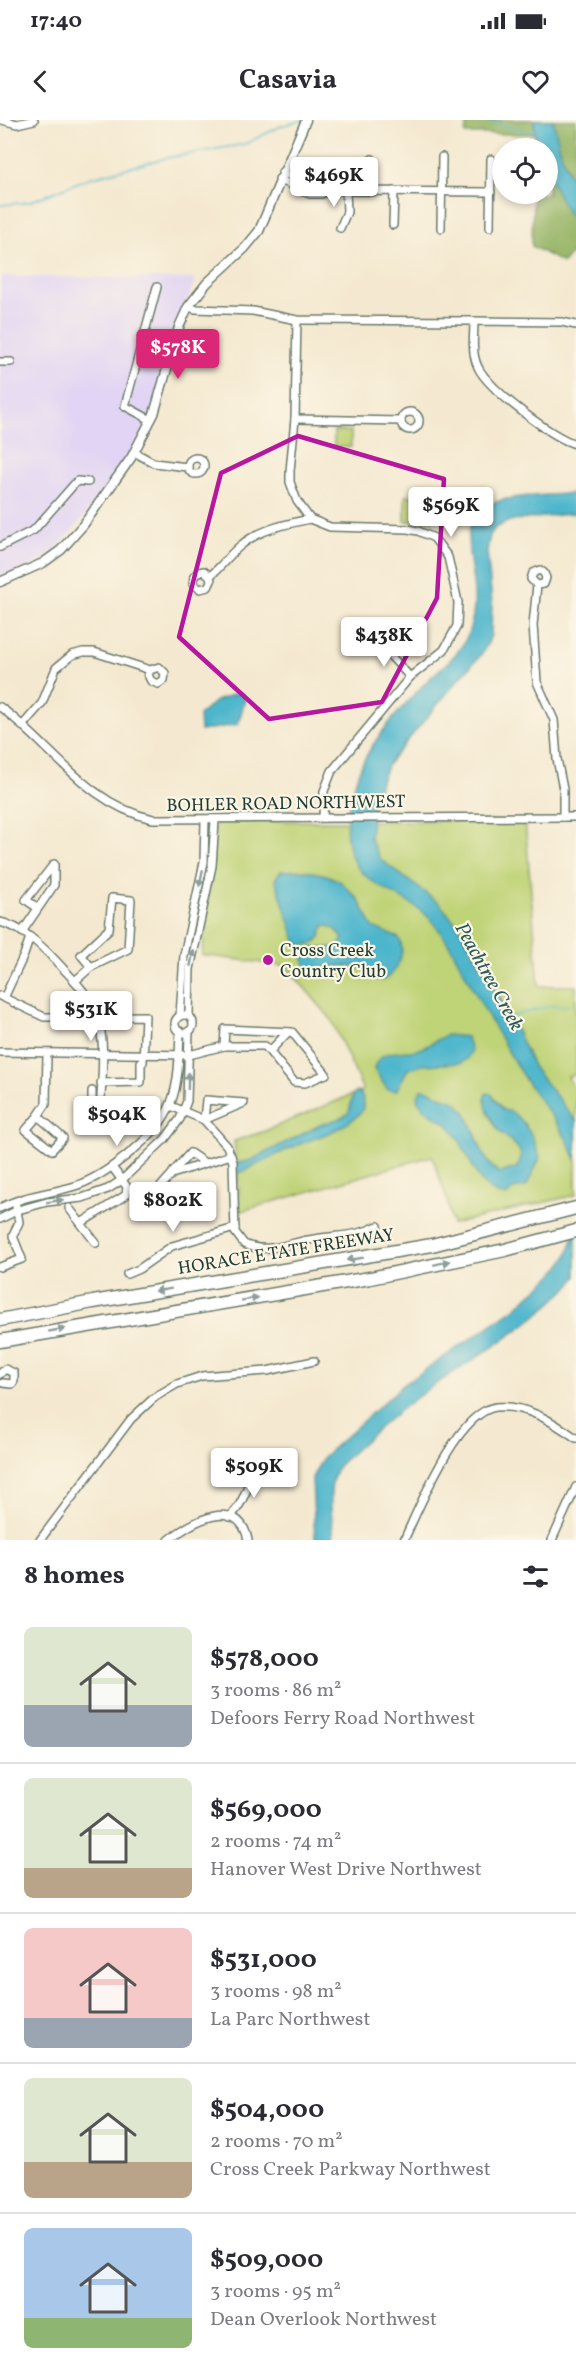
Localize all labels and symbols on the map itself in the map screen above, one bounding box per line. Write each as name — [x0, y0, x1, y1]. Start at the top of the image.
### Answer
pin: $469K — [292, 157, 376, 208]
pin: $578K — [136, 329, 220, 380]
pin: $569K — [409, 487, 493, 538]
pin: $438K — [342, 617, 426, 668]
street label: BOHLER ROAD NORTHWEST — [166, 790, 406, 819]
one-way arrow — [196, 869, 205, 888]
water label: Peachtree Creek — [447, 918, 530, 1036]
place label: Cross Creek Country Club — [280, 939, 386, 985]
one-way arrow — [188, 948, 197, 967]
marker: Cross Creek Country Club — [261, 953, 275, 967]
pin: $531K — [49, 991, 133, 1042]
one-way arrow — [184, 1071, 193, 1090]
pin: $504K — [75, 1096, 159, 1147]
pin: $802K — [131, 1182, 215, 1233]
one-way arrow — [46, 1197, 65, 1206]
street label: HORACE E TATE FREEWAY — [176, 1223, 396, 1282]
one-way arrow — [346, 1255, 365, 1264]
one-way arrow — [432, 1258, 451, 1267]
one-way arrow — [153, 1286, 172, 1295]
one-way arrow — [241, 1294, 260, 1303]
one-way arrow — [48, 1325, 67, 1334]
pin: $509K — [212, 1448, 296, 1499]

